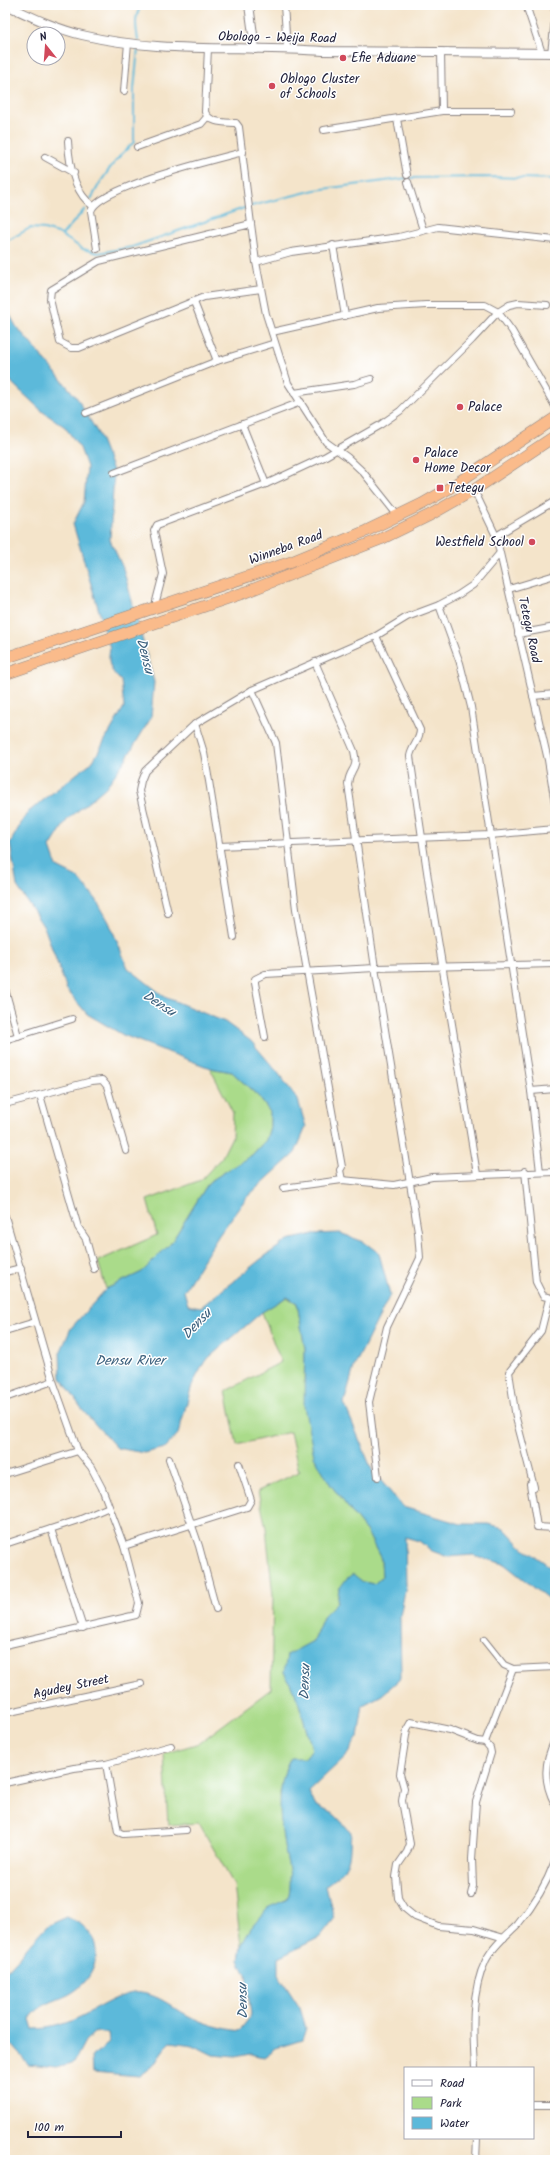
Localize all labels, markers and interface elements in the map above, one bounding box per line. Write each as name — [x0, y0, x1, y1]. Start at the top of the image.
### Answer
north arrow — [26, 26, 66, 66]
street label: Obologo - Weija Road — [218, 26, 337, 50]
text: N — [37, 28, 49, 47]
place label: Efie Aduane — [351, 48, 416, 69]
marker: Efie Aduane — [338, 53, 348, 63]
place label: Oblogo Cluster of Schools — [280, 69, 360, 105]
marker: Oblogo Cluster of Schools — [267, 81, 277, 91]
place label: Palace — [468, 397, 502, 418]
marker: Palace — [455, 402, 465, 412]
place label: Palace Home Decor — [424, 443, 491, 479]
marker: Palace Home Decor — [411, 455, 421, 465]
place label: Tetegu — [448, 478, 485, 499]
marker: Tetegu — [435, 483, 445, 493]
street label: Winneba Road — [246, 525, 326, 571]
place label: Westfield School — [435, 532, 524, 553]
marker: Westfield School — [527, 537, 537, 547]
street label: Tetegu Road — [512, 595, 546, 666]
water label: Densu — [130, 636, 161, 678]
water label: Densu — [138, 985, 182, 1024]
water label: Densu — [177, 1302, 219, 1344]
water label: Densu River — [95, 1350, 168, 1372]
water label: Densu — [293, 1662, 317, 1700]
street label: Agudey Street — [31, 1669, 112, 1705]
water label: Densu — [232, 1981, 254, 2019]
legend — [404, 2067, 534, 2139]
text: Road — [440, 2074, 465, 2093]
text: Park — [440, 2094, 462, 2113]
scale bar — [28, 2113, 121, 2139]
text: Water — [440, 2114, 470, 2133]
text: 100 m — [34, 2118, 65, 2137]

